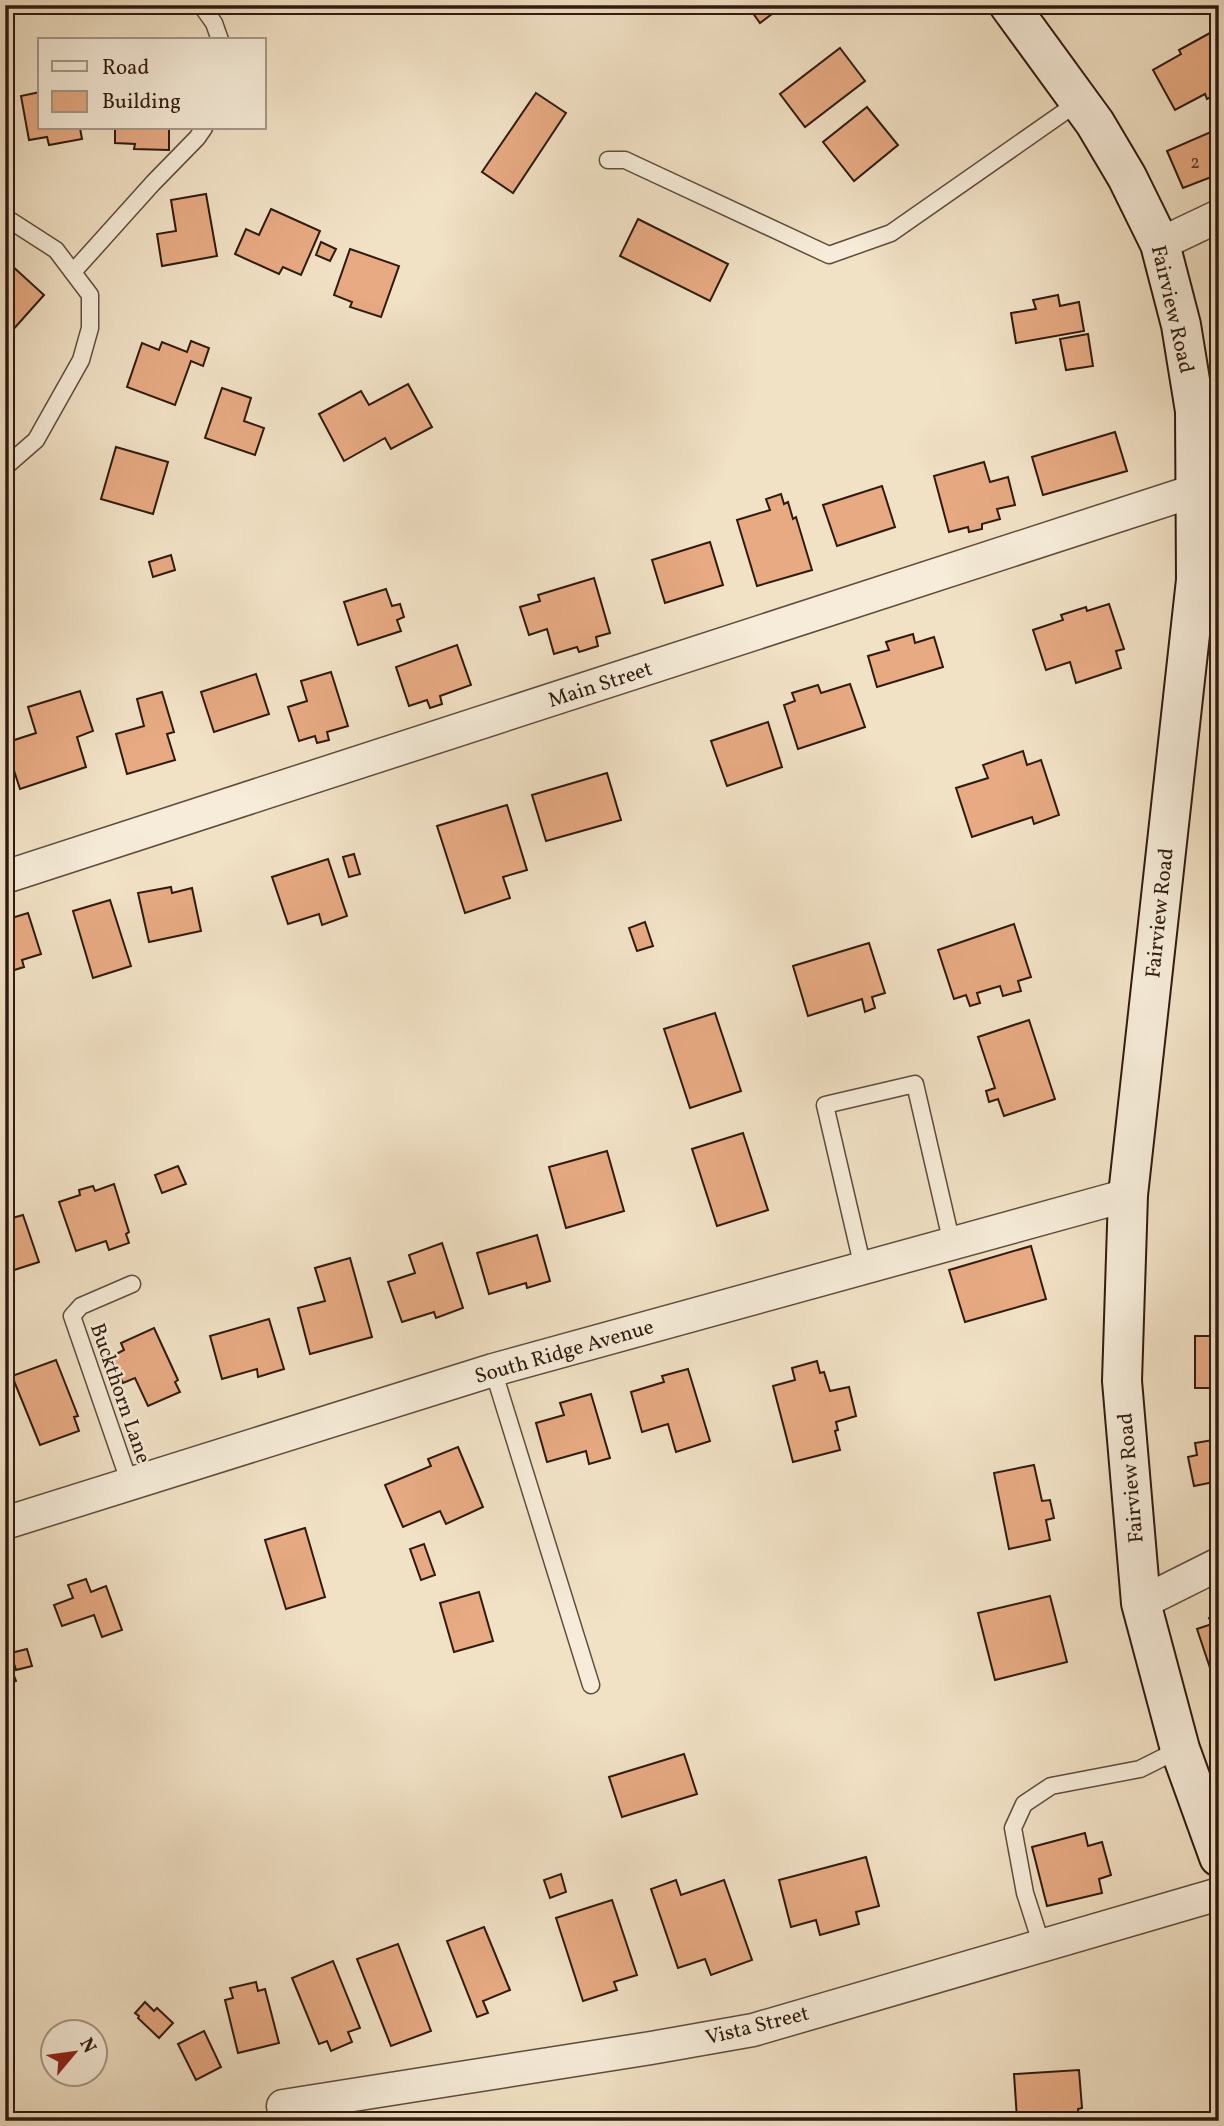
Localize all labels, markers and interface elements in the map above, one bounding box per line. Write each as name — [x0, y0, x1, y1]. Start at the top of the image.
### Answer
legend — [38, 38, 266, 130]
text: Road — [102, 54, 149, 83]
text: Building — [102, 88, 181, 117]
house number: 2 — [1190, 151, 1200, 176]
street label: Fairview Road — [1143, 242, 1200, 376]
street label: Main Street — [545, 655, 656, 716]
street label: Fairview Road — [1139, 847, 1182, 980]
street label: South Ridge Avenue — [472, 1313, 657, 1392]
street label: Buckthorn Lane — [82, 1319, 157, 1468]
street label: Fairview Road — [1111, 1411, 1152, 1544]
street label: Vista Street — [703, 2000, 812, 2053]
north arrow — [38, 2018, 108, 2088]
text: N — [72, 2033, 102, 2058]

